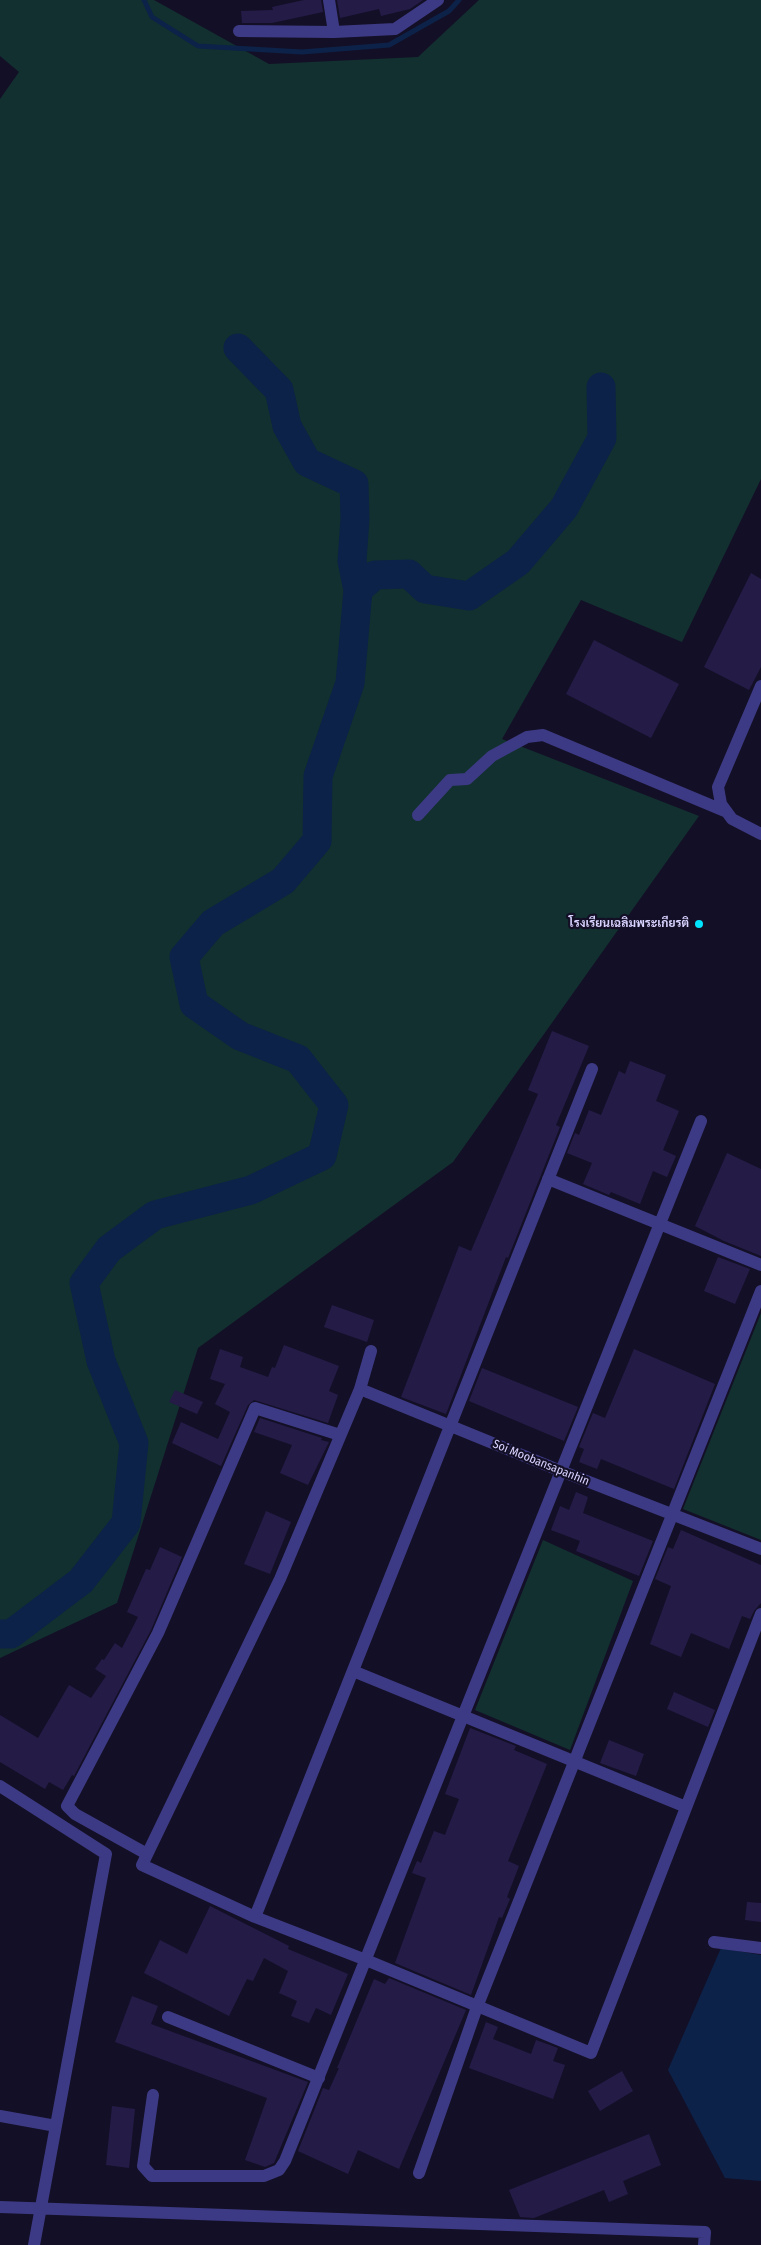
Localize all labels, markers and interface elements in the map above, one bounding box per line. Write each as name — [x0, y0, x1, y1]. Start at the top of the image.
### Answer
place label: โรงเรียนเฉลิมพระเกียรติ — [569, 917, 689, 931]
marker: โรงเรียนเฉลิมพระเกียรติ — [693, 918, 705, 930]
street label: Soi Moobansapanhin — [491, 1437, 591, 1489]

